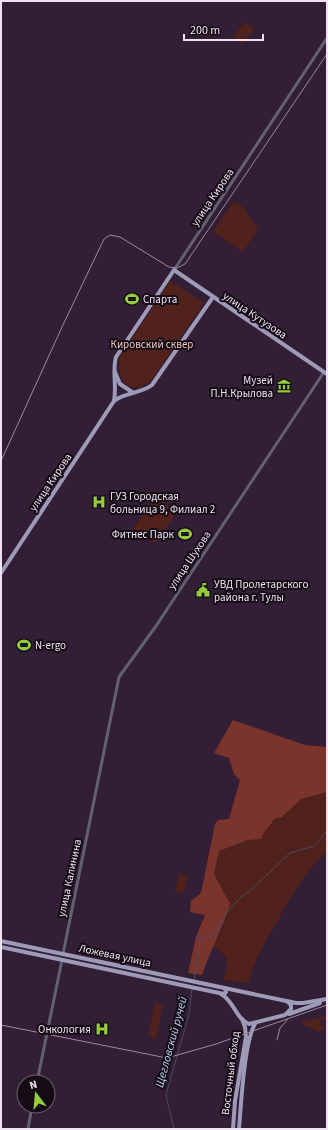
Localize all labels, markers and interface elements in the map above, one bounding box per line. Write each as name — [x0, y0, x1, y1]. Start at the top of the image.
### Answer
scale bar — [184, 16, 263, 42]
text: 200 m — [190, 22, 220, 39]
street label: улица Кирова — [188, 165, 237, 229]
street label: улица Кутузова — [220, 288, 290, 342]
sports icon: Спарта — [124, 291, 140, 307]
place label: Спарта — [143, 292, 177, 307]
park label: Кировский сквер — [111, 337, 193, 352]
place label: Музей П.Н.Крылова — [210, 373, 273, 401]
museum icon: Музей П.Н.Крылова — [276, 378, 292, 394]
street label: улица Кирова — [26, 450, 75, 514]
place label: ГУЗ Городская больница 9, Филиал 2 — [110, 489, 215, 517]
hospital icon: ГУЗ Городская больница 9, Филиал 2 — [91, 494, 107, 510]
sports icon: Фитнес Парк — [177, 526, 193, 542]
place label: Фитнес Парк — [112, 527, 175, 542]
street label: улица Шухова — [164, 528, 215, 592]
place label: УВД Пролетарского района г. Тулы — [214, 577, 308, 605]
public building icon: УВД Пролетарского района г. Тулы — [195, 582, 211, 598]
sports icon: N-ergo — [16, 637, 32, 653]
place label: N-ergo — [35, 638, 66, 653]
street label: улица Калинина — [54, 838, 85, 918]
street label: Ложевая улица — [77, 941, 152, 970]
water label: Щегловский ручей — [151, 995, 192, 1090]
hospital icon: Онкология — [94, 1021, 110, 1037]
place label: Онкология — [38, 1022, 91, 1037]
street label: Восточный обход — [218, 1030, 243, 1116]
north arrow — [16, 1074, 56, 1114]
text: N — [28, 1077, 39, 1093]

